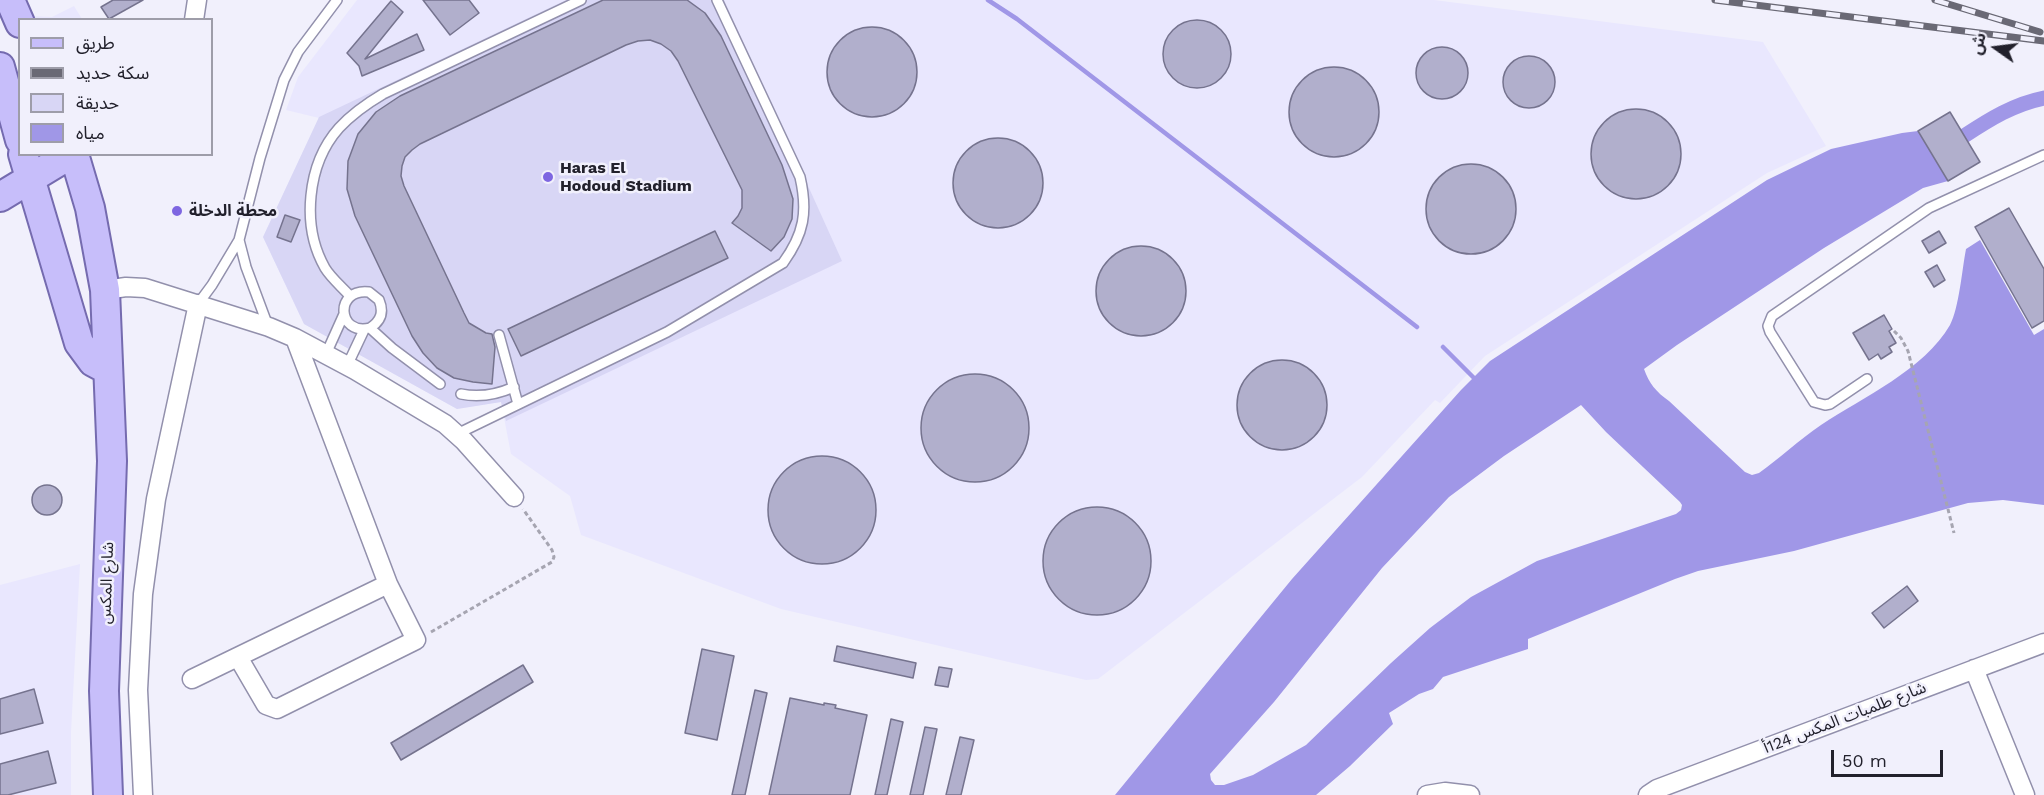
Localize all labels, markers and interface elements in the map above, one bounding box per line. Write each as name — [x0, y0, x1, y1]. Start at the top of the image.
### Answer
legend — [18, 18, 213, 156]
north arrow — [1966, 18, 2026, 78]
text: ش — [1966, 31, 1990, 56]
text: طريق — [76, 32, 115, 53]
text: سكة حديد — [76, 62, 149, 83]
text: حديقة — [76, 92, 119, 113]
text: مياه — [76, 122, 105, 143]
place label: Haras El Hodoud Stadium — [560, 158, 692, 196]
marker: Haras El Hodoud Stadium — [541, 170, 555, 184]
place label: محطة الدخلة — [189, 201, 277, 221]
marker: محطة الدخلة — [170, 204, 184, 218]
street label: شارع المكس — [96, 542, 118, 624]
street label: شارع طلمبات المكس 124أ — [1761, 678, 1929, 758]
scale bar — [1834, 738, 1946, 776]
text: 50 m — [1842, 750, 1887, 771]

